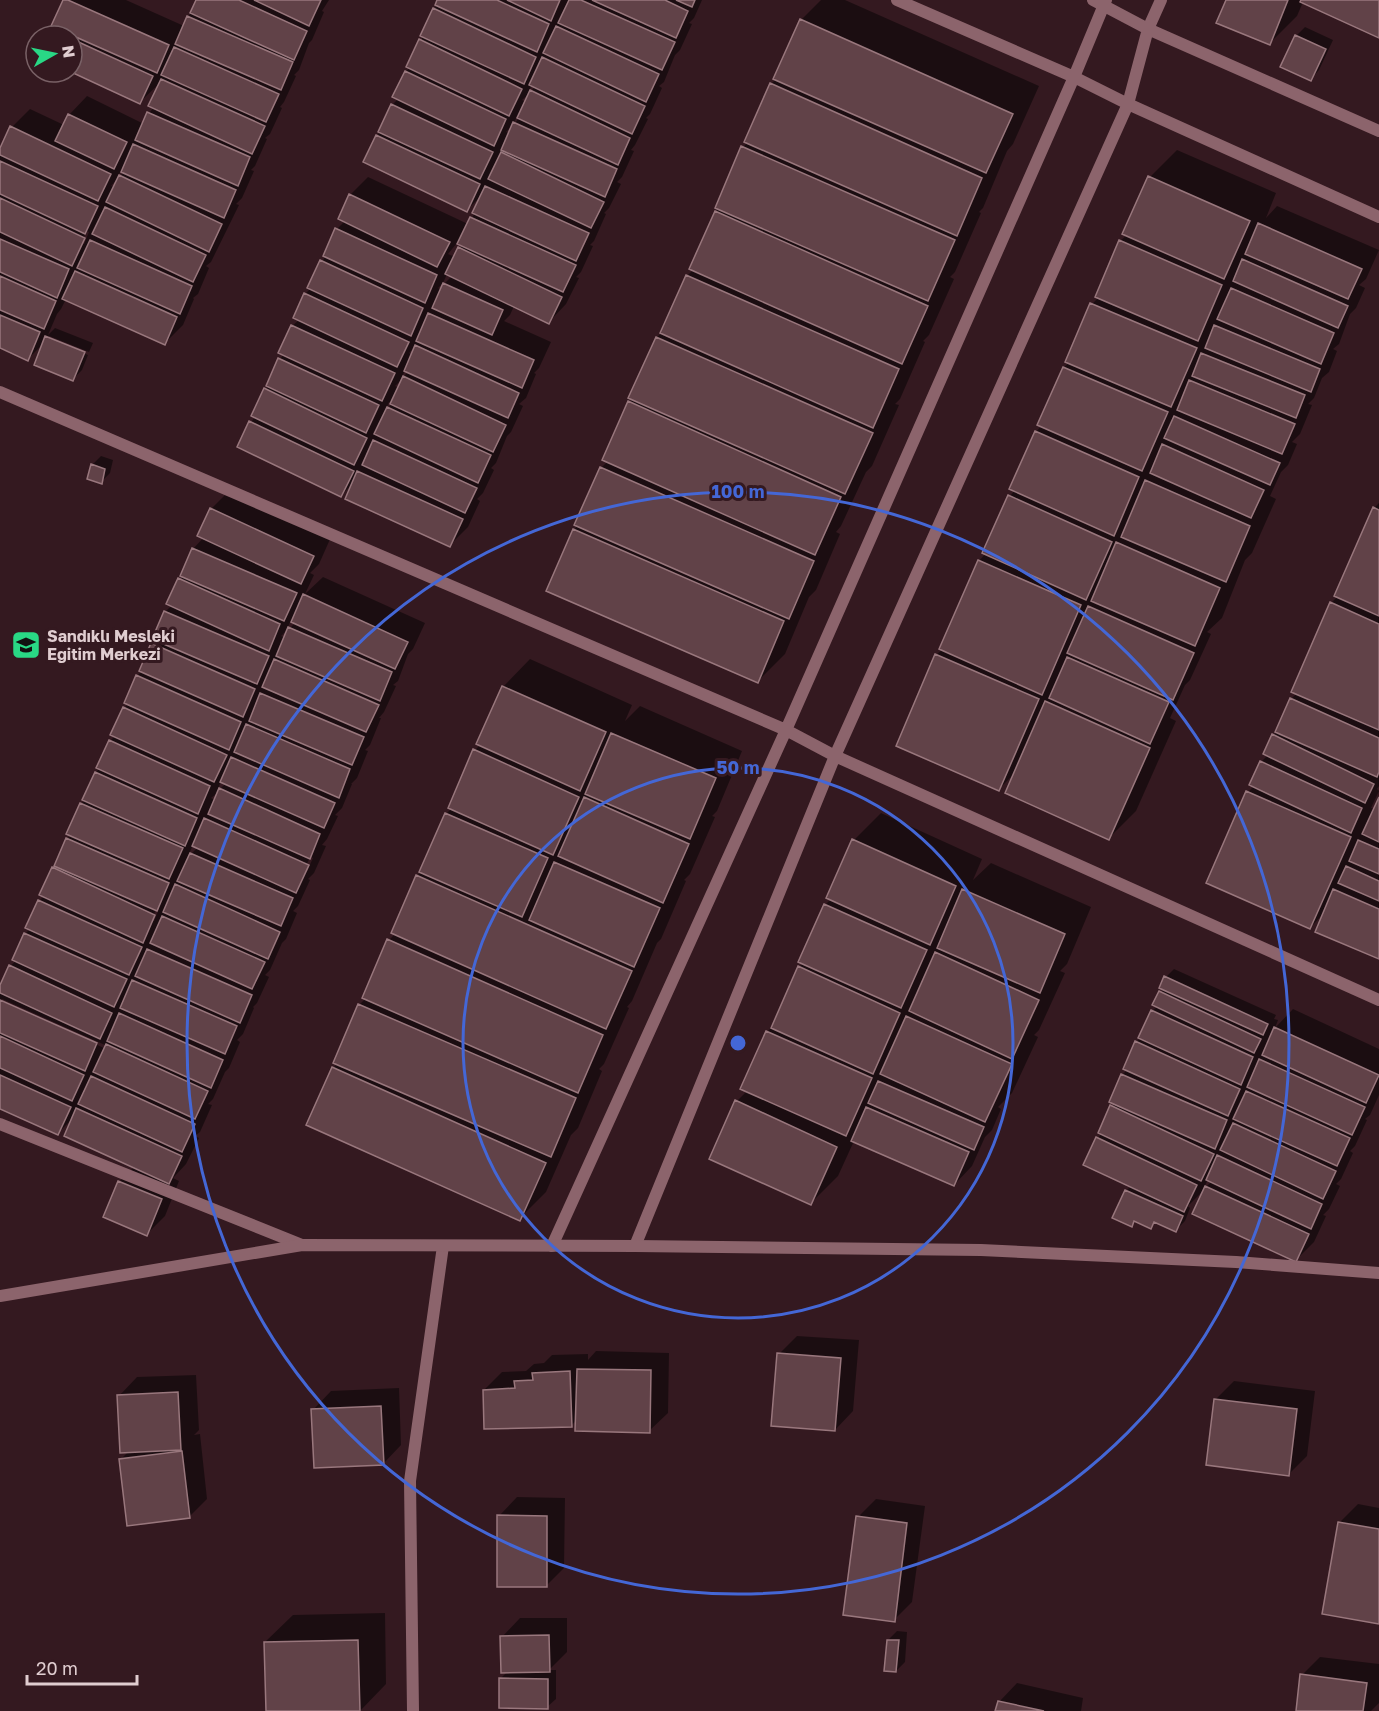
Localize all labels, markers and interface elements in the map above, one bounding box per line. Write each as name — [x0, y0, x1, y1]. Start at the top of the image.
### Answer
north arrow — [24, 24, 84, 84]
text: N — [58, 44, 80, 59]
text: 100 m — [712, 480, 764, 502]
place label: Sandıklı Mesleki Eğitim Merkezi — [47, 626, 175, 664]
school or university icon: Sandıklı Mesleki Eğitim Merkezi — [10, 629, 42, 661]
text: 50 m — [717, 756, 759, 778]
centre of rings — [728, 1033, 748, 1053]
scale bar — [27, 1648, 136, 1686]
text: 20 m — [36, 1657, 78, 1679]

